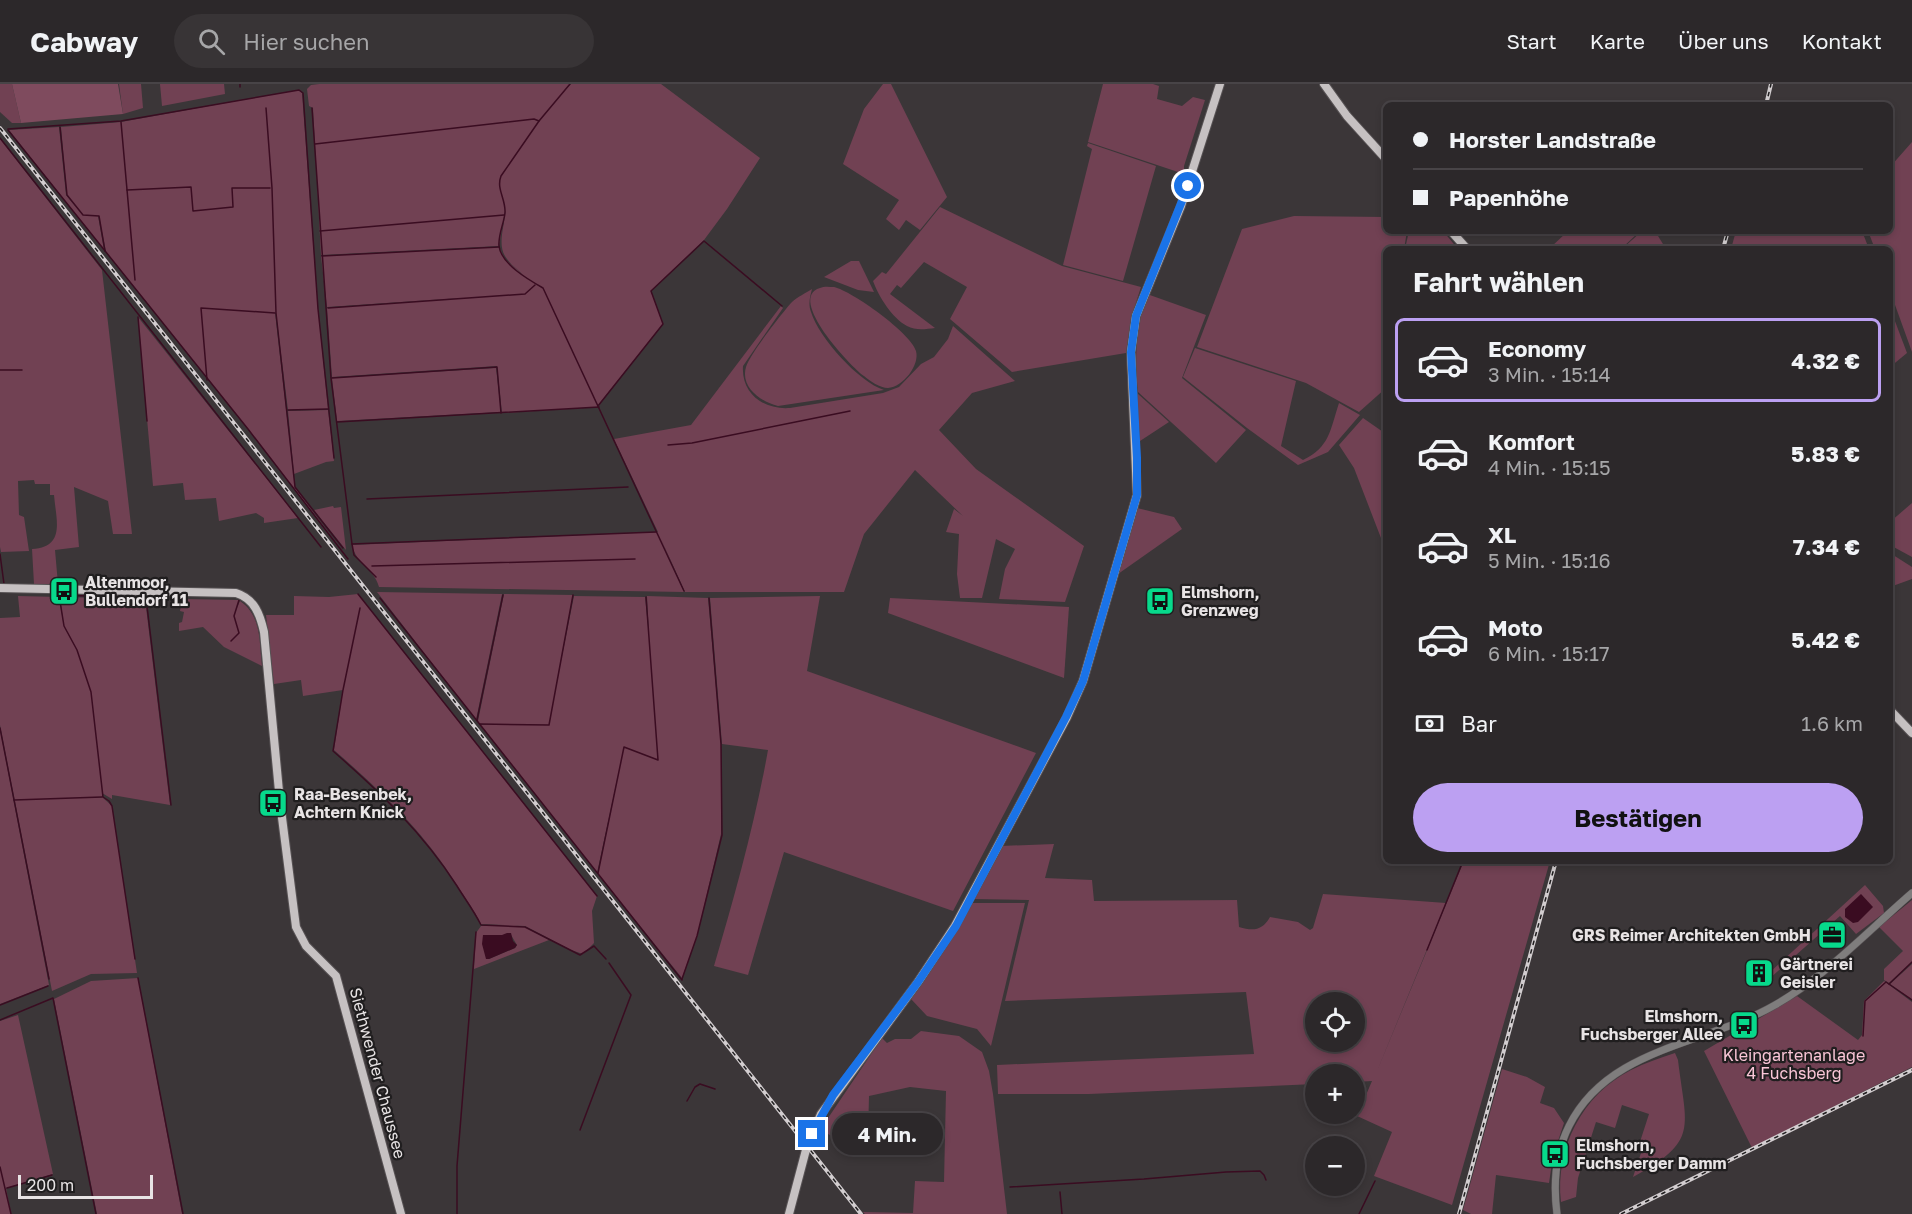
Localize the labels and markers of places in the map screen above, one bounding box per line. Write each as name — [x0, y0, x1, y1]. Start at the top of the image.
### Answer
place label: Altenmoor, Bullendorf 11 — [85, 572, 188, 610]
bus stop icon: Altenmoor, Bullendorf 11 — [48, 575, 80, 607]
place label: Elmshorn, Grenzweg — [1181, 582, 1260, 620]
bus stop icon: Elmshorn, Grenzweg — [1144, 585, 1176, 617]
place label: Raa-Besenbek, Achtern Knick — [294, 784, 412, 822]
bus stop icon: Raa-Besenbek, Achtern Knick — [257, 787, 289, 819]
office icon: GRS Reimer Architekten GmbH — [1816, 919, 1848, 951]
place label: GRS Reimer Architekten GmbH — [1572, 925, 1811, 945]
place label: Gärtnerei Geisler — [1780, 954, 1853, 992]
building icon: Gärtnerei Geisler — [1743, 957, 1775, 989]
place label: Elmshorn, Fuchsberger Allee — [1581, 1006, 1723, 1044]
bus stop icon: Elmshorn, Fuchsberger Allee — [1728, 1009, 1760, 1041]
place label: Elmshorn, Fuchsberger Damm — [1576, 1135, 1726, 1173]
bus stop icon: Elmshorn, Fuchsberger Damm — [1539, 1138, 1571, 1170]

